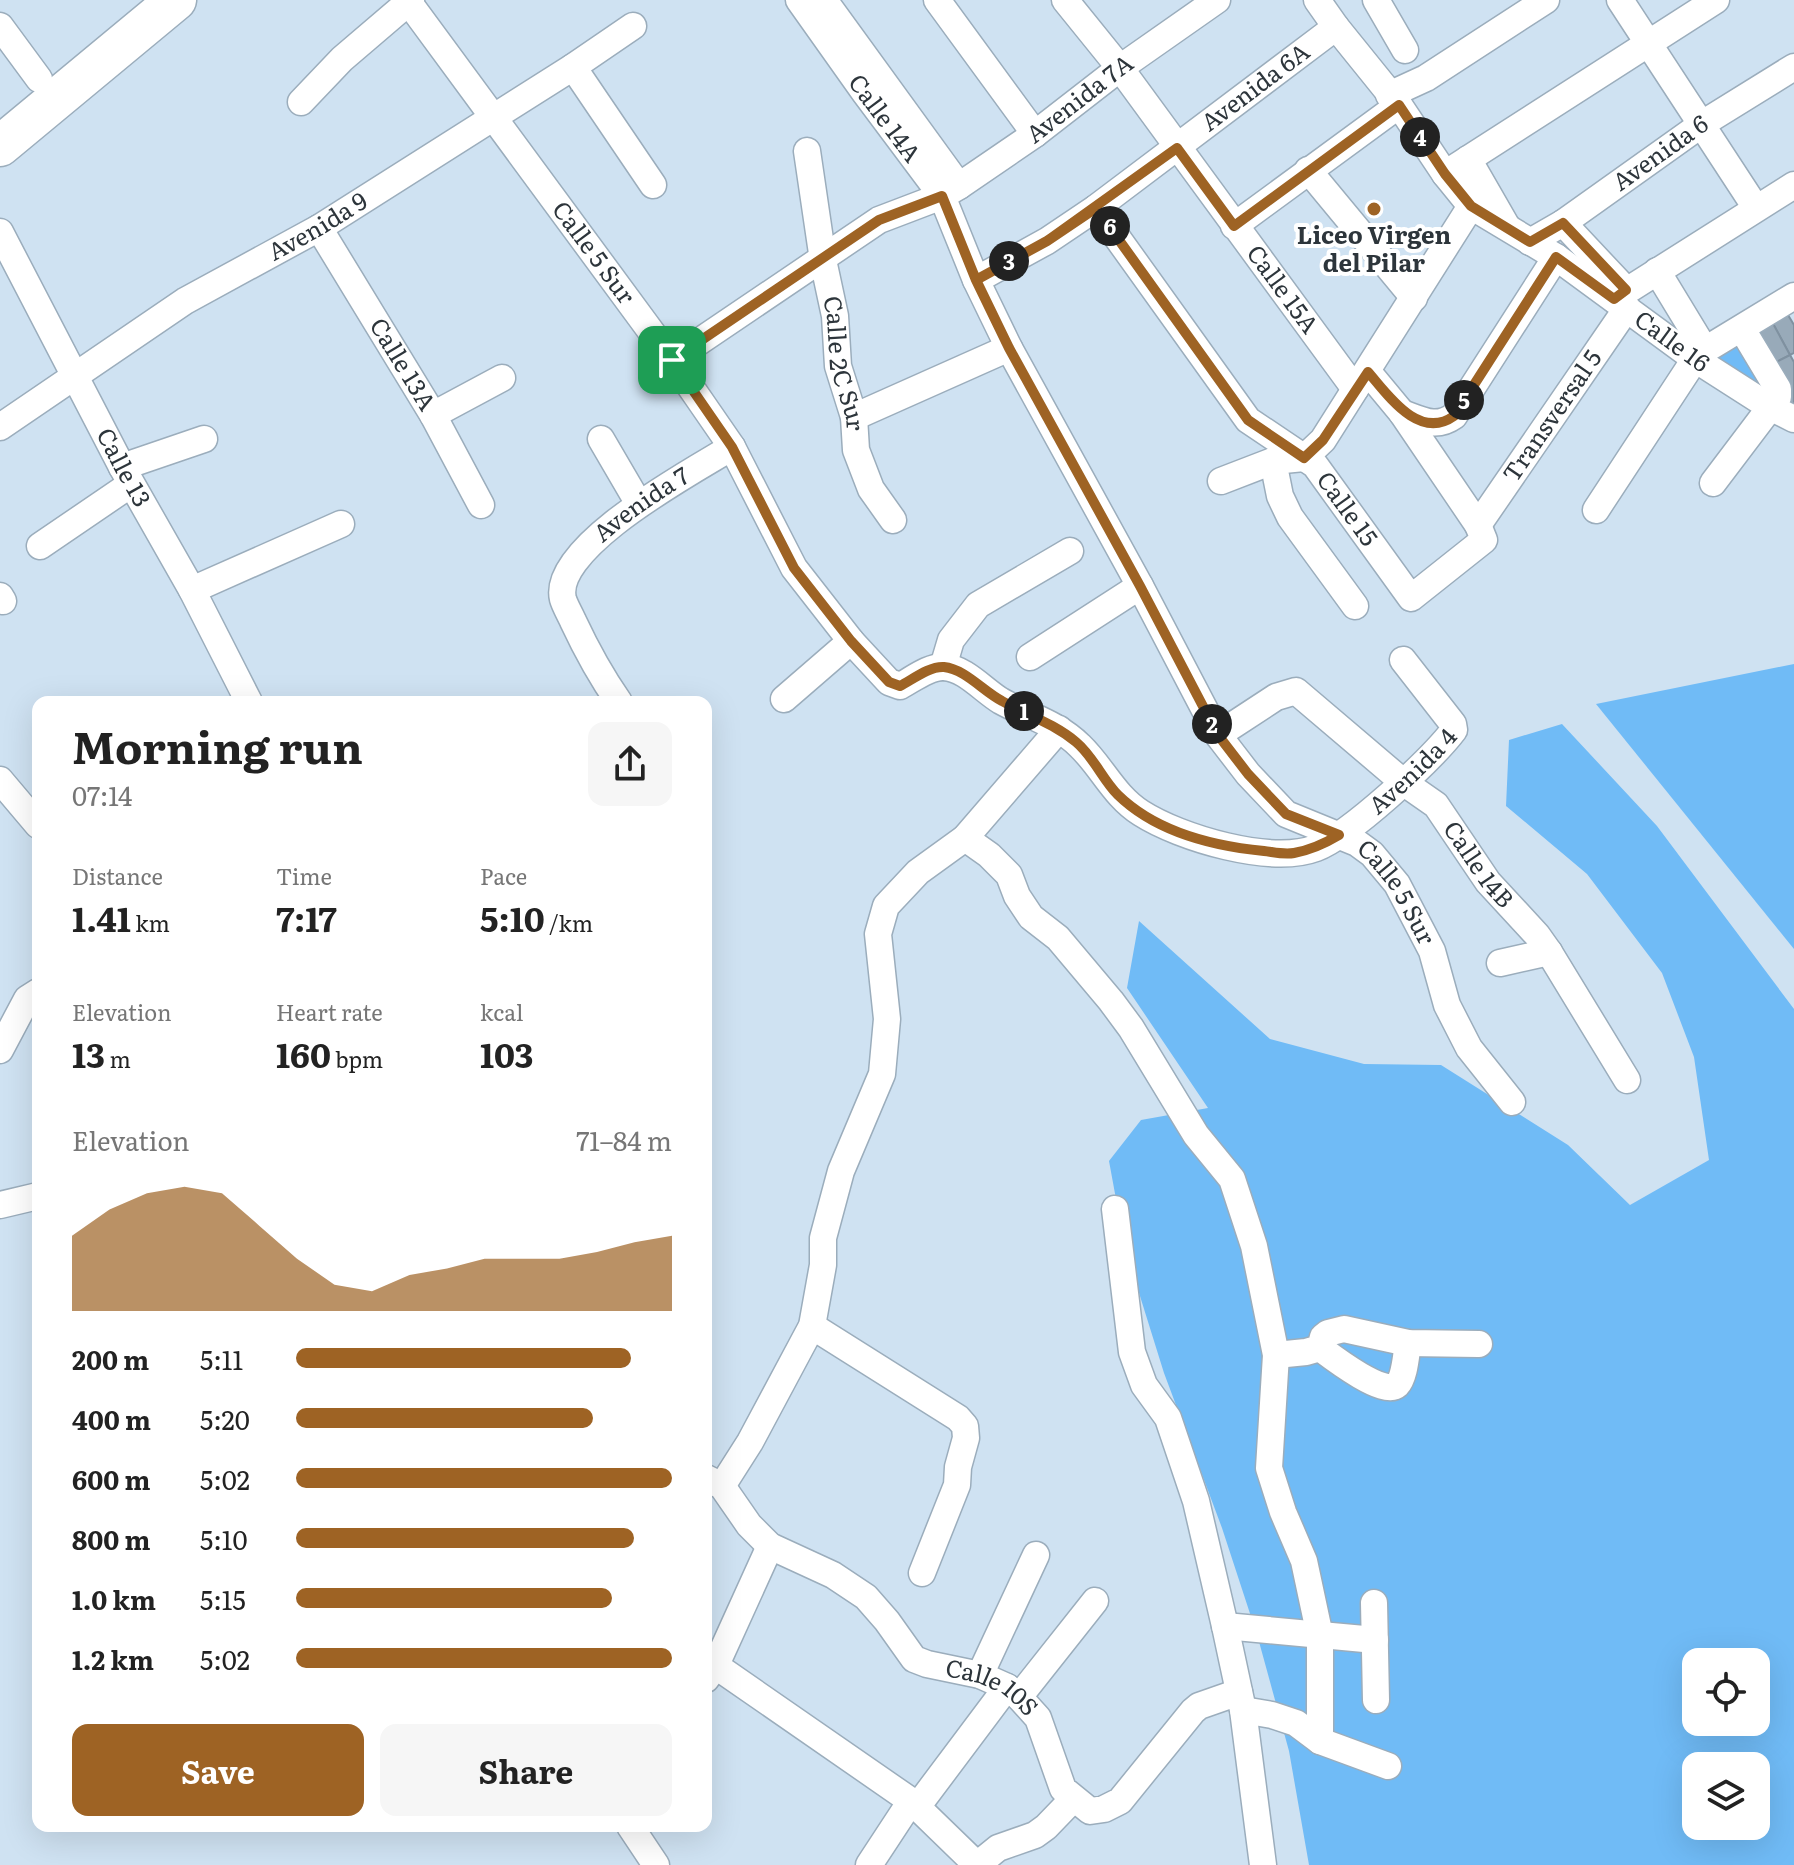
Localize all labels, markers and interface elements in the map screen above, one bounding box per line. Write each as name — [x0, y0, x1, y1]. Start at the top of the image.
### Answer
street label: Avenida 6A — [1192, 33, 1316, 138]
street label: Avenida 7A — [1017, 44, 1140, 150]
street label: Calle 14A — [842, 66, 931, 169]
street label: Avenida 6 — [1604, 105, 1714, 198]
pin: 4 — [1400, 117, 1440, 157]
text: 4 — [1413, 120, 1427, 153]
street label: Avenida 9 — [261, 182, 373, 268]
street label: Calle 5 Sur — [545, 193, 645, 311]
marker: Liceo Virgen del Pilar — [1365, 200, 1383, 218]
pin: 6 — [1090, 206, 1130, 246]
text: 6 — [1104, 209, 1116, 242]
place label: Liceo Virgen del Pilar — [1297, 216, 1451, 279]
street label: Calle 15A — [1240, 236, 1329, 340]
pin: 3 — [989, 241, 1029, 281]
text: 3 — [1003, 244, 1015, 277]
street label: Calle 2C Sur — [816, 292, 875, 432]
street label: Calle 16 — [1628, 301, 1717, 379]
street label: Calle 13A — [363, 310, 446, 417]
pin — [638, 326, 706, 394]
icon: arrive — [650, 338, 694, 382]
street label: Transversal 5 — [1493, 342, 1609, 488]
pin: 5 — [1444, 380, 1484, 420]
text: 5 — [1458, 383, 1470, 416]
street label: Calle 13 — [90, 421, 161, 513]
street label: Avenida 7 — [584, 457, 695, 549]
street label: Calle 15 — [1310, 463, 1388, 552]
pin: 1 — [1004, 691, 1044, 731]
text: 1 — [1019, 694, 1029, 727]
pin: 2 — [1192, 704, 1232, 744]
text: 2 — [1206, 707, 1218, 740]
text: Morning run — [72, 712, 363, 778]
street label: Avenida 4 — [1360, 719, 1464, 821]
button: share — [588, 722, 672, 806]
text: 07:14 — [72, 775, 132, 814]
street label: Calle 14B — [1436, 813, 1523, 915]
street label: Calle 5 Sur — [1351, 829, 1446, 951]
text: Distance — [72, 859, 163, 892]
text: Time — [276, 859, 332, 892]
text: Pace — [480, 859, 527, 892]
text: 1.41 — [72, 892, 131, 942]
text: 7:17 — [276, 892, 337, 942]
text: 5:10 — [480, 892, 545, 942]
text: km — [131, 906, 170, 939]
text: /km — [545, 906, 593, 939]
text: Elevation — [72, 995, 171, 1028]
text: Heart rate — [276, 995, 383, 1028]
text: kcal — [480, 995, 523, 1028]
text: 13 — [72, 1028, 105, 1078]
text: 160 — [276, 1028, 331, 1078]
text: 103 — [480, 1028, 533, 1078]
text: m — [105, 1042, 131, 1075]
text: bpm — [331, 1042, 383, 1075]
text: Elevation — [72, 1120, 190, 1159]
text: 71–84 m — [576, 1120, 672, 1159]
text: 200 m — [72, 1339, 149, 1378]
text: 5:11 — [200, 1339, 243, 1378]
text: 400 m — [72, 1399, 151, 1438]
text: 5:20 — [200, 1399, 250, 1438]
text: 600 m — [72, 1459, 150, 1498]
text: 5:02 — [200, 1459, 250, 1498]
text: 800 m — [72, 1519, 150, 1558]
text: 5:10 — [200, 1519, 247, 1558]
text: 1.0 km — [72, 1579, 156, 1618]
text: 5:15 — [200, 1579, 246, 1618]
text: 1.2 km — [72, 1639, 154, 1678]
text: 5:02 — [200, 1639, 250, 1678]
street label: Calle 10S — [943, 1648, 1048, 1722]
map controls — [1682, 1648, 1770, 1840]
button: locate — [1682, 1648, 1770, 1736]
button: Save — [72, 1724, 364, 1816]
button: Share — [380, 1724, 672, 1816]
button: layers — [1682, 1752, 1770, 1840]

